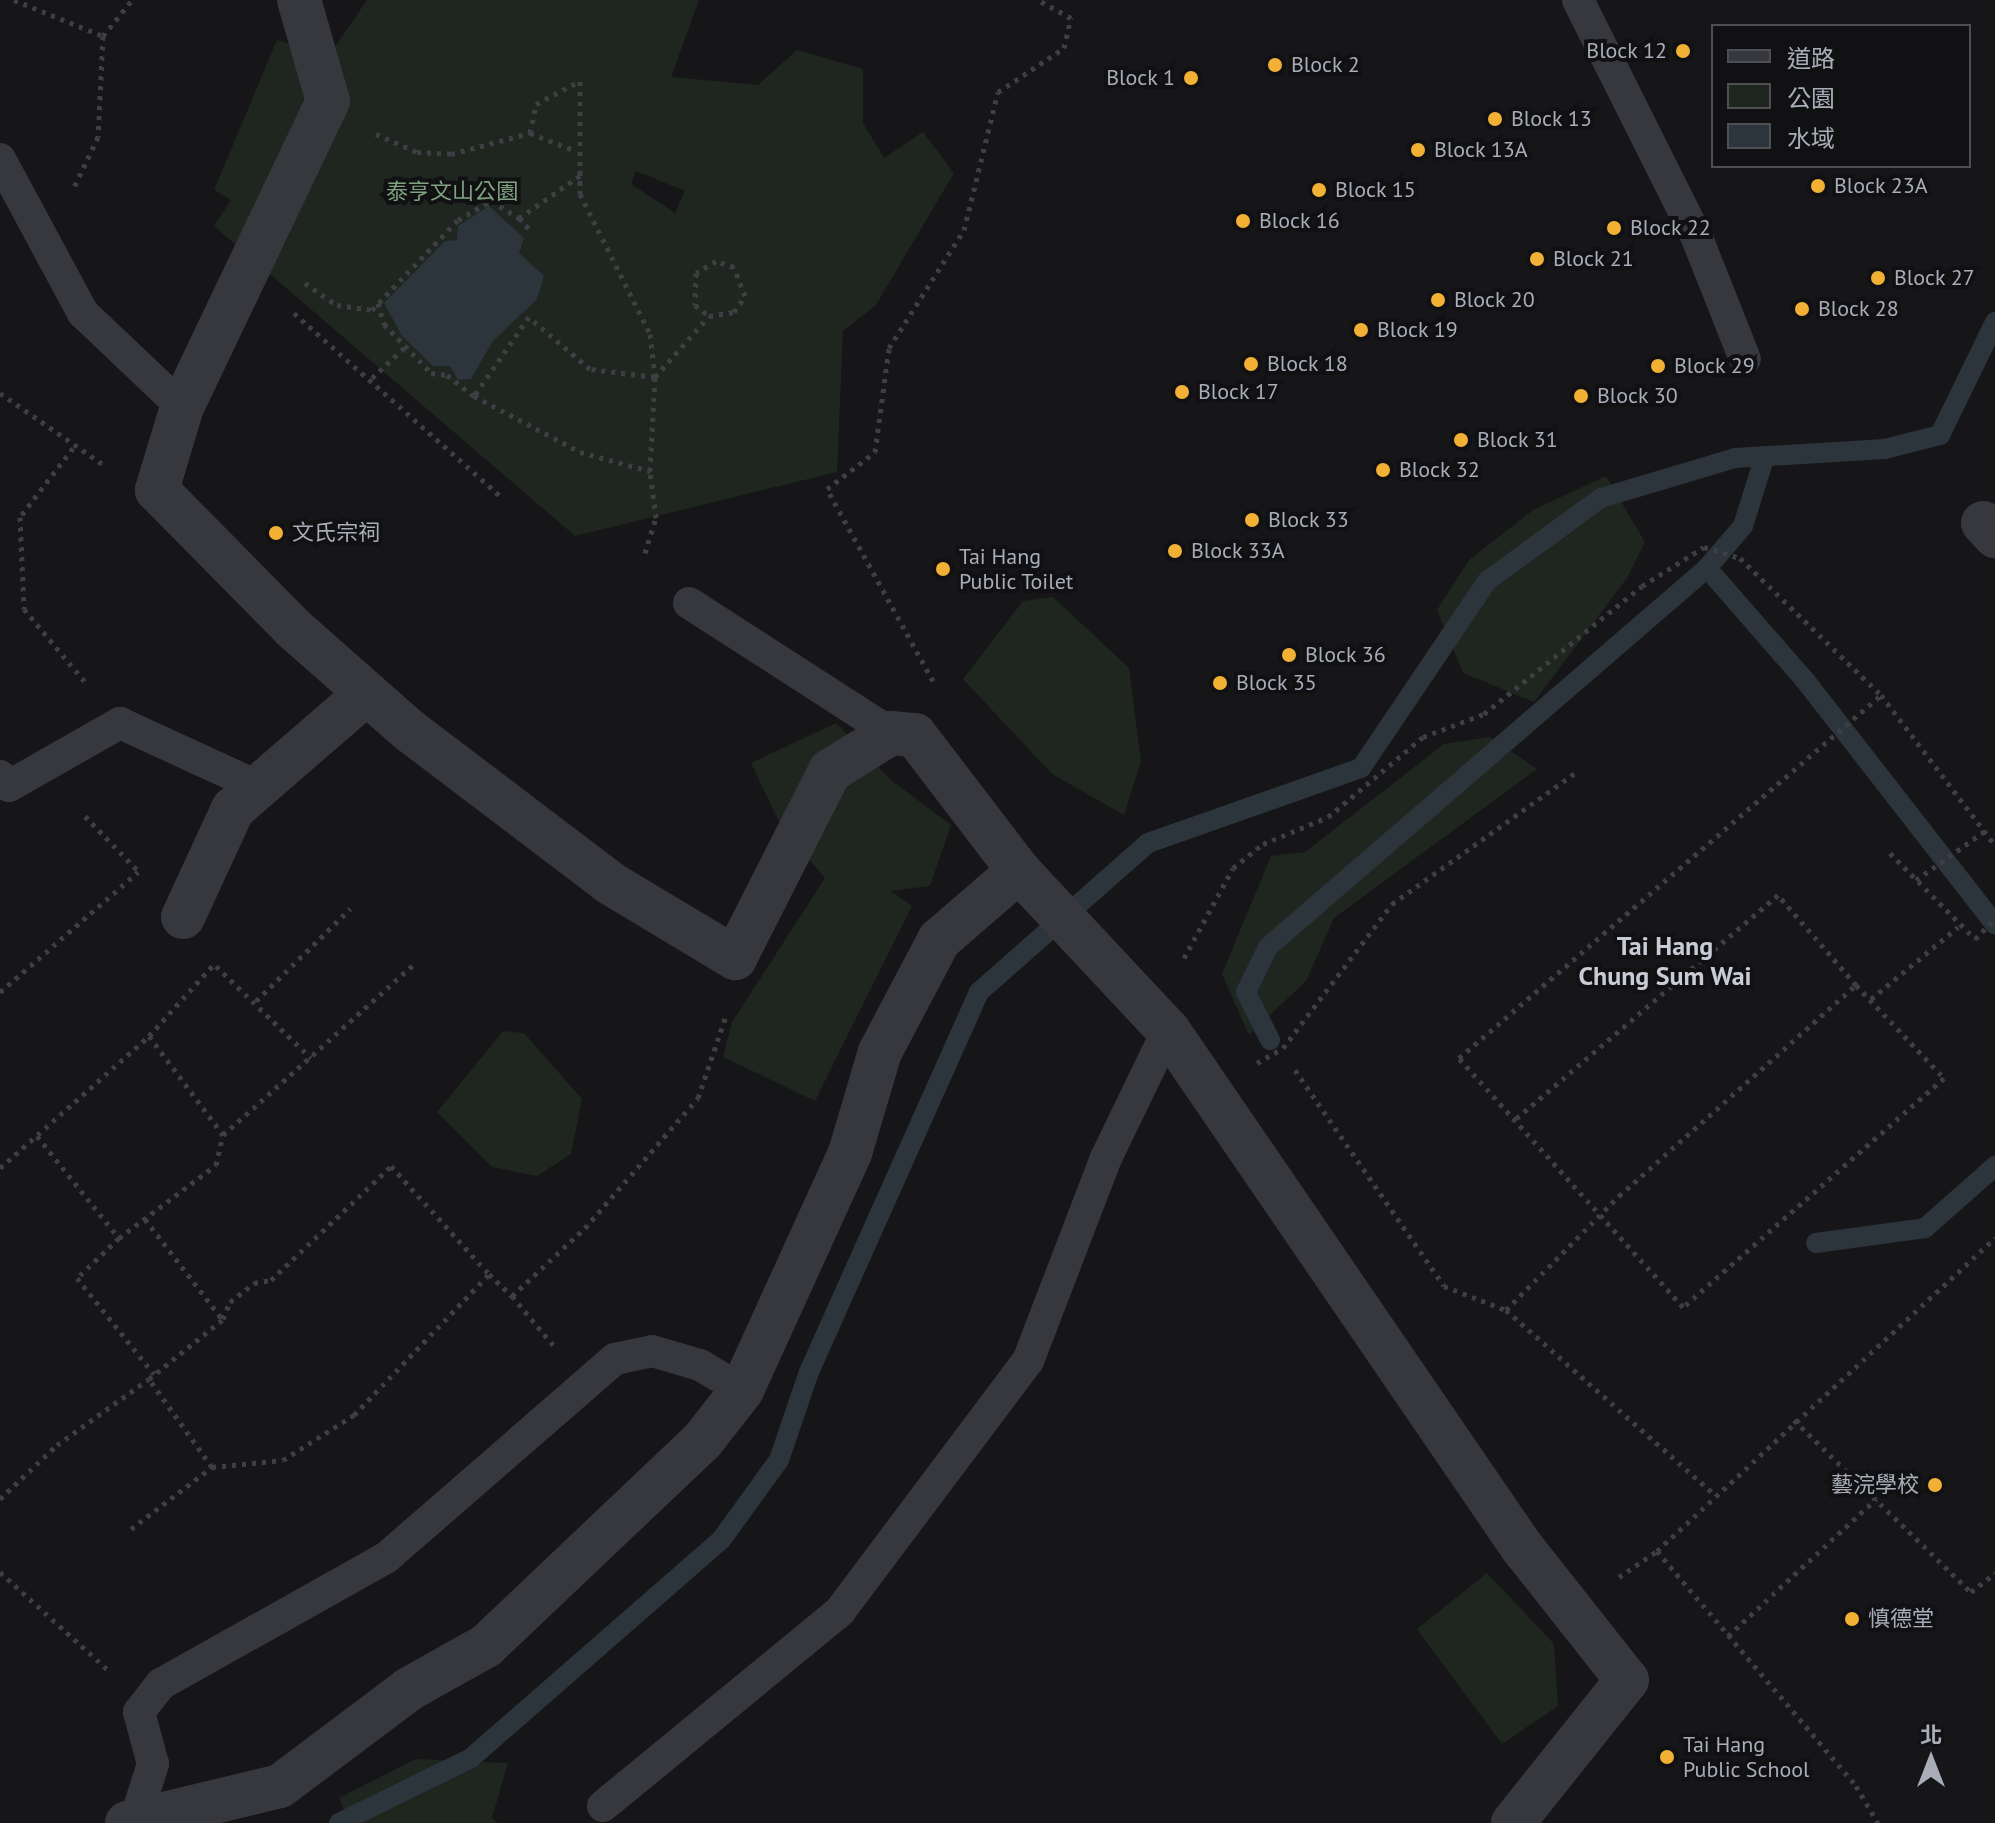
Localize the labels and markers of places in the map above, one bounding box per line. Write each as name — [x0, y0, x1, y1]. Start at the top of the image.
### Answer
place label: Block 12 — [1586, 38, 1667, 64]
marker: Block 12 — [1674, 42, 1692, 60]
place label: Block 2 — [1291, 52, 1360, 78]
marker: Block 2 — [1266, 56, 1284, 74]
place label: Block 1 — [1106, 65, 1175, 91]
marker: Block 1 — [1182, 69, 1200, 87]
place label: Block 13 — [1511, 106, 1592, 132]
marker: Block 13 — [1486, 110, 1504, 128]
place label: Block 13A — [1434, 137, 1528, 163]
marker: Block 13A — [1409, 141, 1427, 159]
place label: Block 23A — [1834, 173, 1928, 199]
place label: Block 15 — [1335, 177, 1416, 203]
marker: Block 23A — [1809, 177, 1827, 195]
marker: Block 15 — [1310, 181, 1328, 199]
place label: Block 16 — [1259, 208, 1340, 234]
marker: Block 16 — [1234, 212, 1252, 230]
place label: Block 22 — [1630, 215, 1711, 241]
marker: Block 22 — [1605, 219, 1623, 237]
place label: Block 21 — [1553, 246, 1634, 272]
marker: Block 21 — [1528, 250, 1546, 268]
place label: Block 27 — [1894, 265, 1975, 291]
marker: Block 27 — [1869, 269, 1887, 287]
place label: Block 20 — [1454, 287, 1535, 313]
marker: Block 20 — [1429, 291, 1447, 309]
place label: Block 28 — [1818, 296, 1899, 322]
marker: Block 28 — [1793, 300, 1811, 318]
place label: Block 19 — [1377, 317, 1458, 343]
marker: Block 19 — [1352, 321, 1370, 339]
place label: Block 18 — [1267, 351, 1348, 377]
place label: Block 29 — [1674, 353, 1755, 379]
marker: Block 18 — [1242, 355, 1260, 373]
marker: Block 29 — [1649, 357, 1667, 375]
place label: Block 17 — [1198, 379, 1279, 405]
marker: Block 17 — [1173, 383, 1191, 401]
place label: Block 30 — [1597, 383, 1678, 409]
marker: Block 30 — [1572, 387, 1590, 405]
place label: Block 31 — [1477, 427, 1558, 453]
marker: Block 31 — [1452, 431, 1470, 449]
place label: Block 32 — [1399, 457, 1480, 483]
marker: Block 32 — [1374, 461, 1392, 479]
place label: Block 33 — [1268, 507, 1349, 533]
marker: Block 33 — [1243, 511, 1261, 529]
place label: 文氏宗祠 — [292, 520, 380, 546]
marker: 文氏宗祠 — [267, 524, 285, 542]
place label: Block 33A — [1191, 538, 1285, 564]
marker: Block 33A — [1166, 542, 1184, 560]
place label: Tai Hang Public Toilet — [959, 543, 1075, 594]
marker: Tai Hang Public Toilet — [934, 560, 952, 578]
place label: Block 36 — [1305, 642, 1386, 668]
marker: Block 36 — [1280, 646, 1298, 664]
place label: Block 35 — [1236, 670, 1317, 696]
marker: Block 35 — [1211, 674, 1229, 692]
place label: 藝浣學校 — [1831, 1472, 1919, 1498]
marker: 藝浣學校 — [1926, 1476, 1944, 1494]
place label: 慎德堂 — [1868, 1606, 1934, 1632]
marker: 慎德堂 — [1843, 1610, 1861, 1628]
place label: Tai Hang Public School — [1683, 1731, 1810, 1782]
marker: Tai Hang Public School — [1658, 1748, 1676, 1766]

